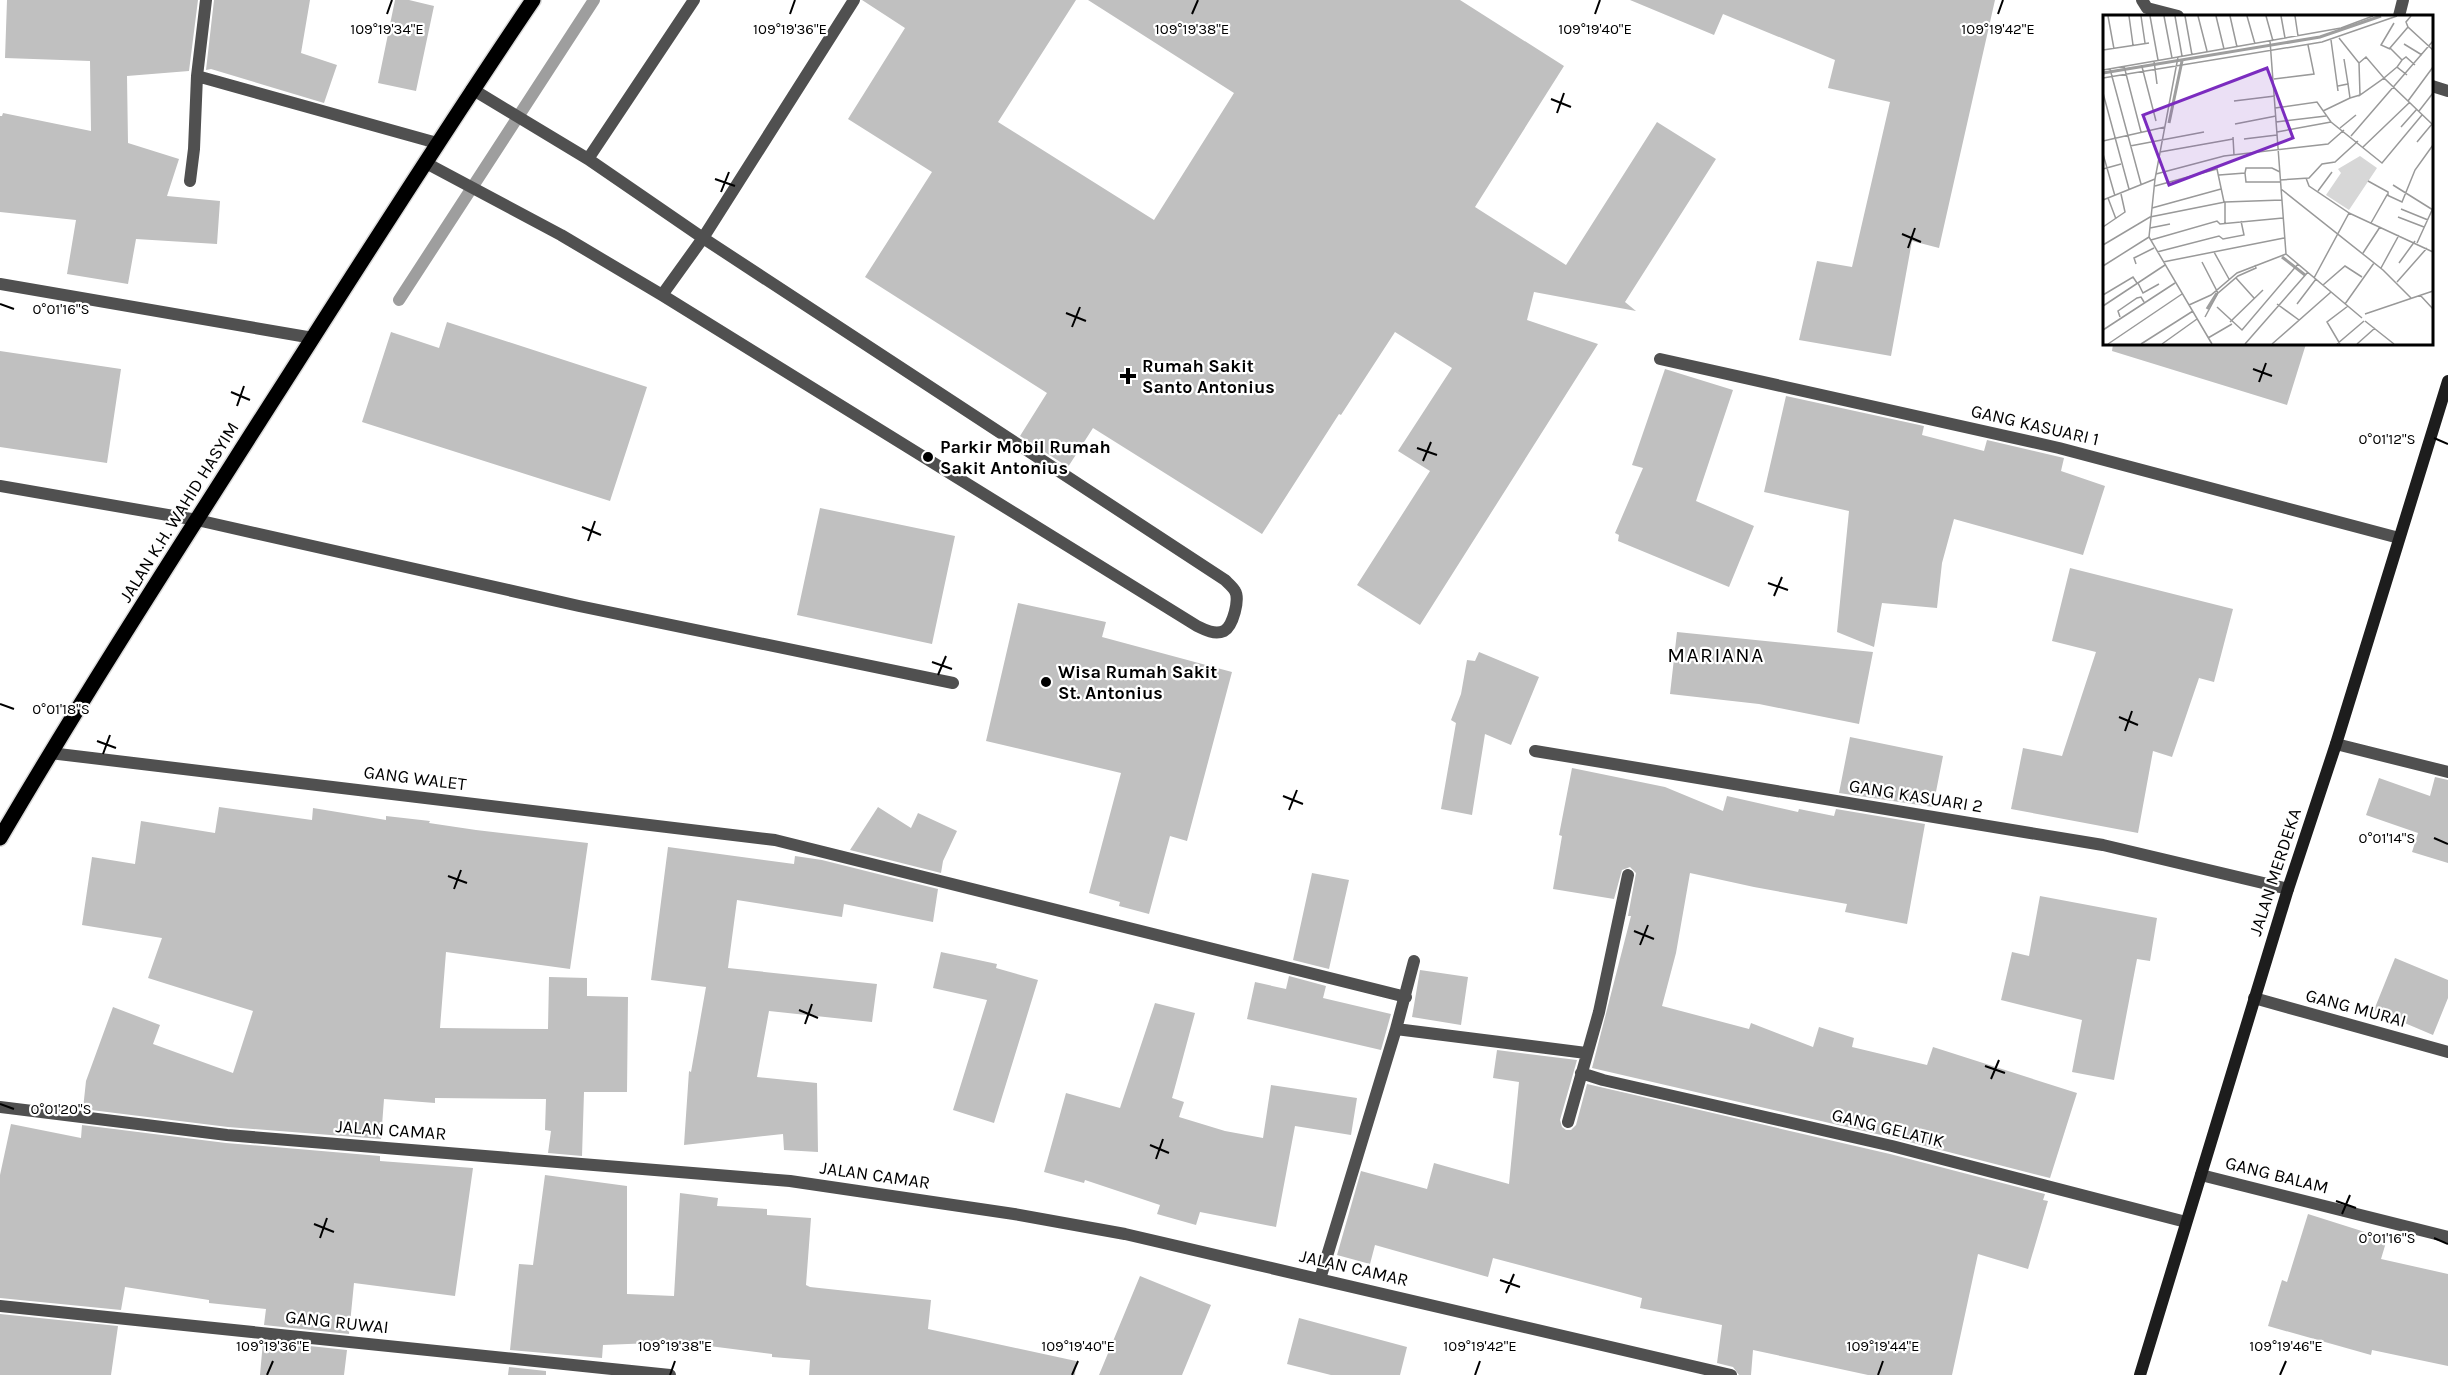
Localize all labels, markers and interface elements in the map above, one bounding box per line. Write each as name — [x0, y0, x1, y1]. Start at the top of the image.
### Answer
inset map — [2103, 15, 2433, 345]
text: 109°19'34"E — [350, 20, 424, 38]
text: 109°19'36"E — [753, 20, 827, 38]
text: 109°19'38"E — [1155, 20, 1229, 38]
text: 109°19'40"E — [1558, 20, 1632, 38]
text: 109°19'42"E — [1961, 20, 2035, 38]
text: 0°01'16"S — [32, 300, 90, 318]
place label: Rumah Sakit Santo Antonius — [1142, 355, 1275, 398]
marker: Rumah Sakit Santo Antonius — [1119, 367, 1137, 385]
street label: GANG KASUARI 1 — [1969, 400, 2101, 450]
street label: JALAN K.H. WAHID HASYIM — [114, 418, 244, 606]
text: 0°01'12"S — [2358, 430, 2416, 448]
place label: Parkir Mobil Rumah Sakit Antonius — [940, 436, 1111, 479]
marker: Parkir Mobil Rumah Sakit Antonius — [921, 450, 935, 464]
district label: MARIANA — [1667, 643, 1765, 667]
place label: Wisa Rumah Sakit St. Antonius — [1058, 661, 1217, 704]
marker: Wisa Rumah Sakit St. Antonius — [1039, 675, 1053, 689]
text: 0°01'18"S — [32, 700, 90, 718]
street label: GANG WALET — [362, 761, 468, 795]
street label: GANG KASUARI 2 — [1848, 775, 1984, 817]
street label: JALAN MERDEKA — [2244, 806, 2306, 938]
text: 0°01'14"S — [2359, 829, 2415, 847]
street label: GANG MURAI — [2303, 984, 2409, 1032]
text: 0°01'20"S — [30, 1100, 92, 1118]
street label: GANG GELATIK — [1830, 1103, 1946, 1153]
street label: JALAN CAMAR — [335, 1115, 447, 1145]
street label: GANG BALAM — [2223, 1152, 2331, 1198]
street label: JALAN CAMAR — [819, 1156, 931, 1194]
text: 0°01'16"S — [2358, 1229, 2416, 1247]
street label: JALAN CAMAR — [1297, 1245, 1411, 1291]
street label: GANG RUWAI — [284, 1306, 390, 1338]
text: 109°19'36"E — [236, 1337, 310, 1355]
text: 109°19'38"E — [638, 1337, 712, 1355]
text: 109°19'40"E — [1041, 1337, 1115, 1355]
text: 109°19'42"E — [1443, 1337, 1517, 1355]
text: 109°19'44"E — [1846, 1337, 1920, 1355]
text: 109°19'46"E — [2249, 1337, 2323, 1355]

